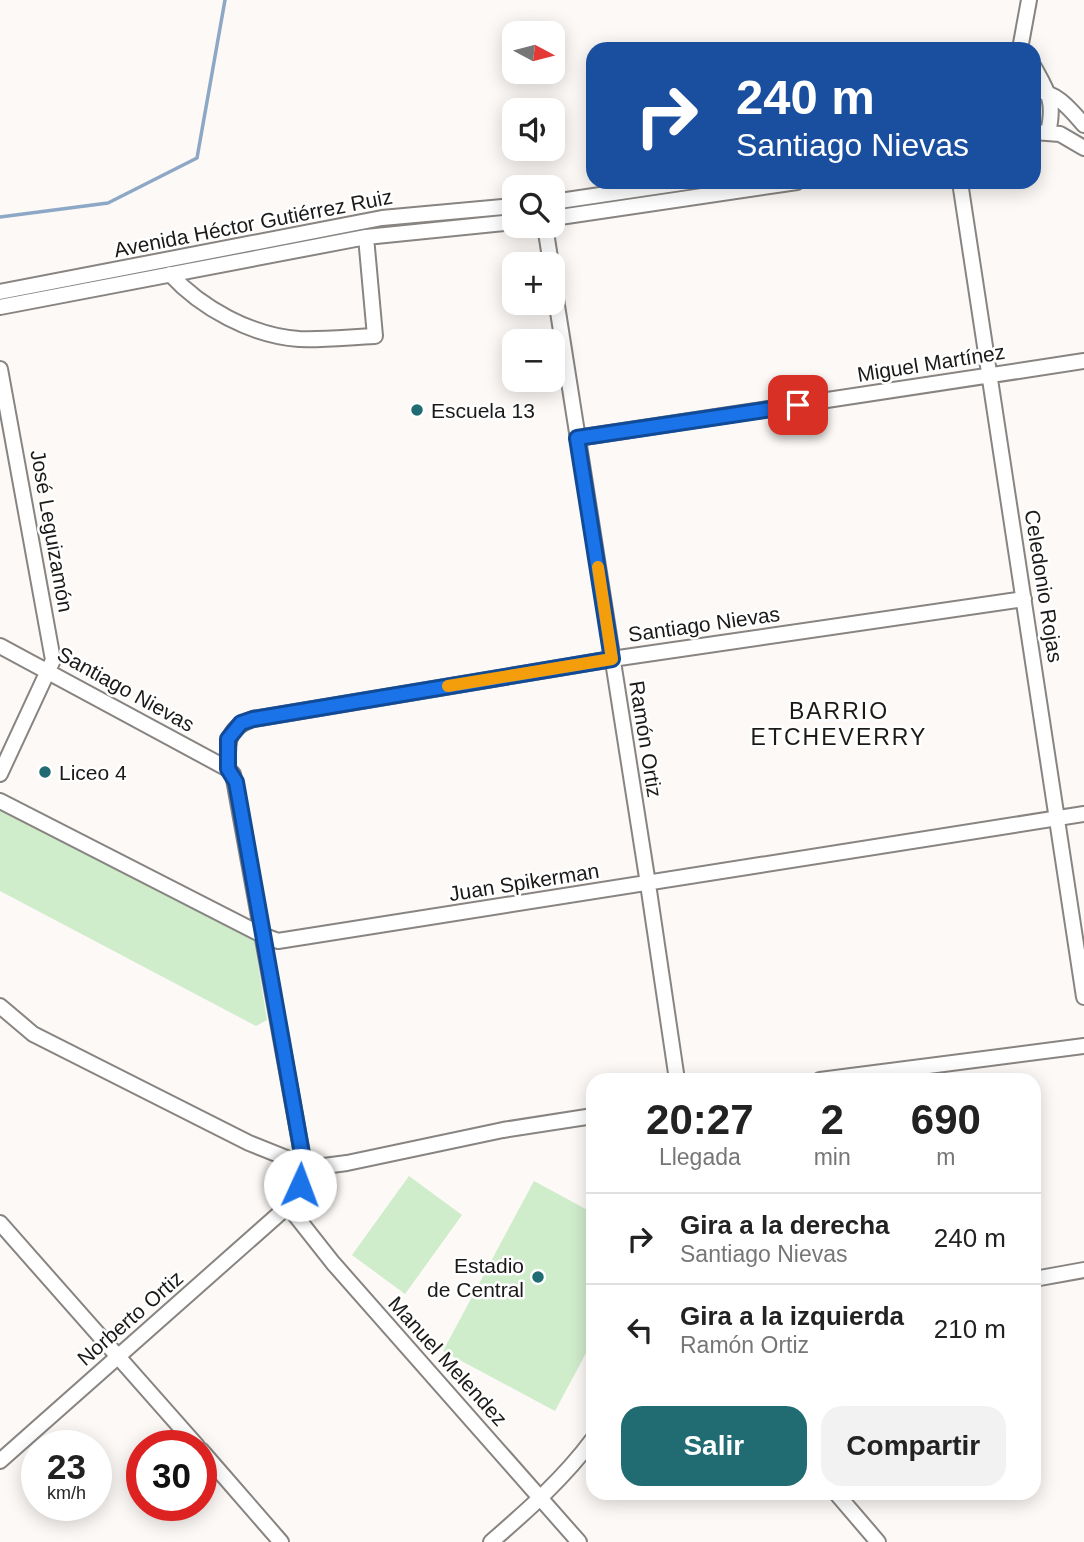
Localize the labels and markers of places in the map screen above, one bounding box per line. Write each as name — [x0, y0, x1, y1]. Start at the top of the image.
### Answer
pin — [768, 375, 828, 435]
place label: Escuela 13 — [431, 399, 535, 422]
marker: Escuela 13 — [409, 402, 425, 418]
place label: Liceo 4 — [59, 761, 127, 784]
marker: Liceo 4 — [37, 764, 53, 780]
place label: Estadio de Central — [427, 1254, 524, 1301]
marker: Estadio de Central — [530, 1269, 546, 1285]

